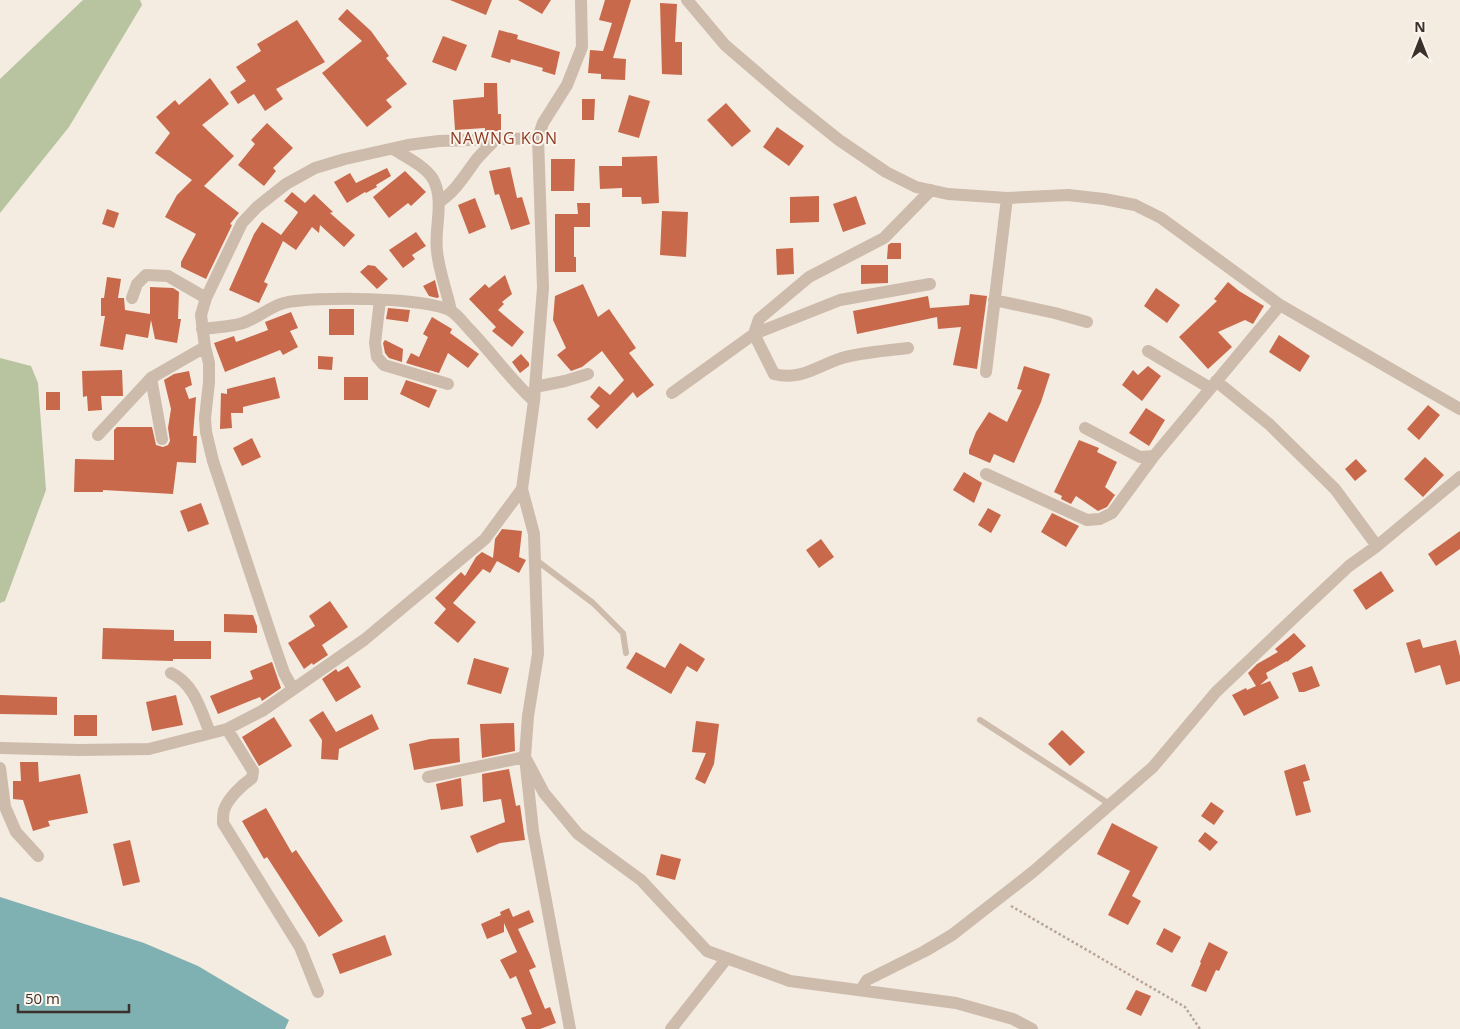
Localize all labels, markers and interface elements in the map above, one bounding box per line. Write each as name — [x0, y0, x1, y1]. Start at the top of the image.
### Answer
north arrow — [1395, 15, 1445, 65]
text: N — [1414, 17, 1426, 36]
district label: NAWNG KON — [450, 127, 558, 149]
scale bar — [18, 982, 129, 1014]
text: 50 m — [25, 988, 60, 1008]

